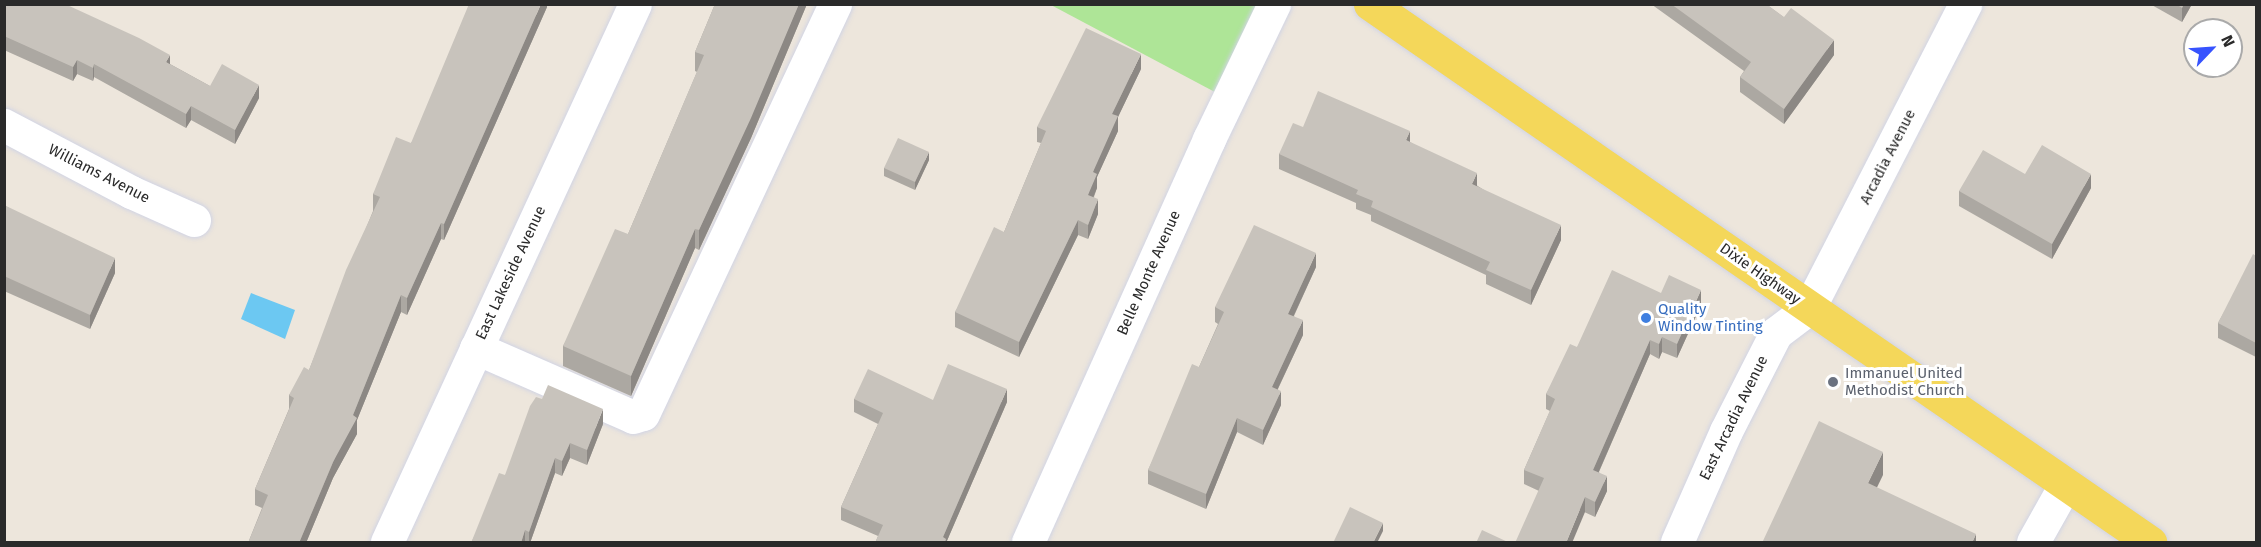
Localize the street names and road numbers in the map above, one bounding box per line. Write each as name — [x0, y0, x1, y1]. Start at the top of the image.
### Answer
street label: Arcadia Avenue — [1856, 106, 1920, 208]
street label: Williams Avenue — [45, 141, 153, 207]
street label: East Lakeside Avenue — [472, 203, 550, 343]
street label: Belle Monte Avenue — [1113, 208, 1185, 338]
street label: Dixie Highway — [1716, 240, 1804, 308]
street label: East Arcadia Avenue — [1696, 353, 1772, 483]

